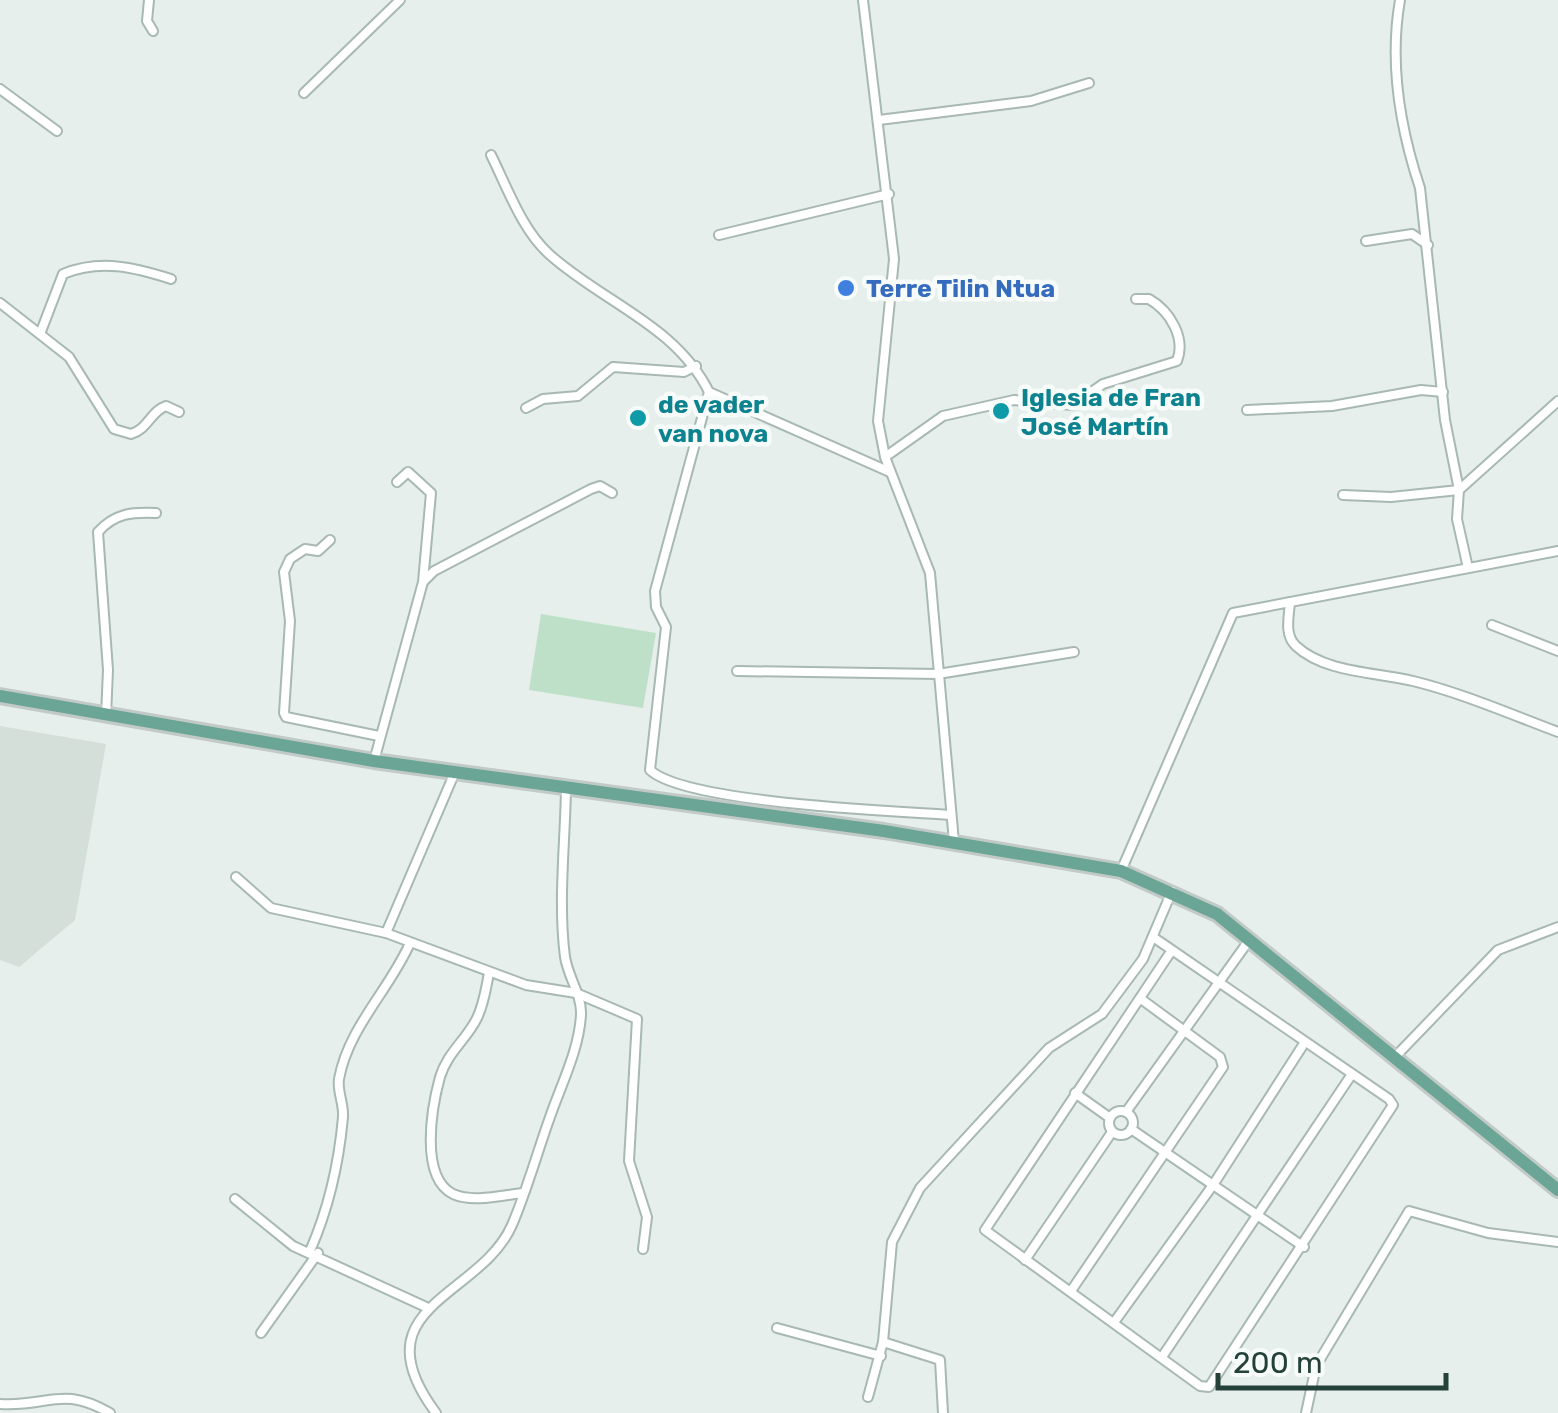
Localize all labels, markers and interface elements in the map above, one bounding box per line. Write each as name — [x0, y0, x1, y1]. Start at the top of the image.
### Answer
place label: Terre Tilin Ntua — [866, 274, 1055, 303]
marker: Terre Tilin Ntua — [835, 277, 857, 299]
place label: Iglesia de Fran José Martín — [1021, 383, 1201, 441]
place label: de vader van nova — [658, 390, 768, 448]
marker: Iglesia de Fran José Martín — [990, 400, 1012, 422]
marker: de vader van nova — [627, 407, 649, 429]
scale bar — [1218, 1328, 1446, 1390]
text: 200 m — [1233, 1345, 1323, 1381]

